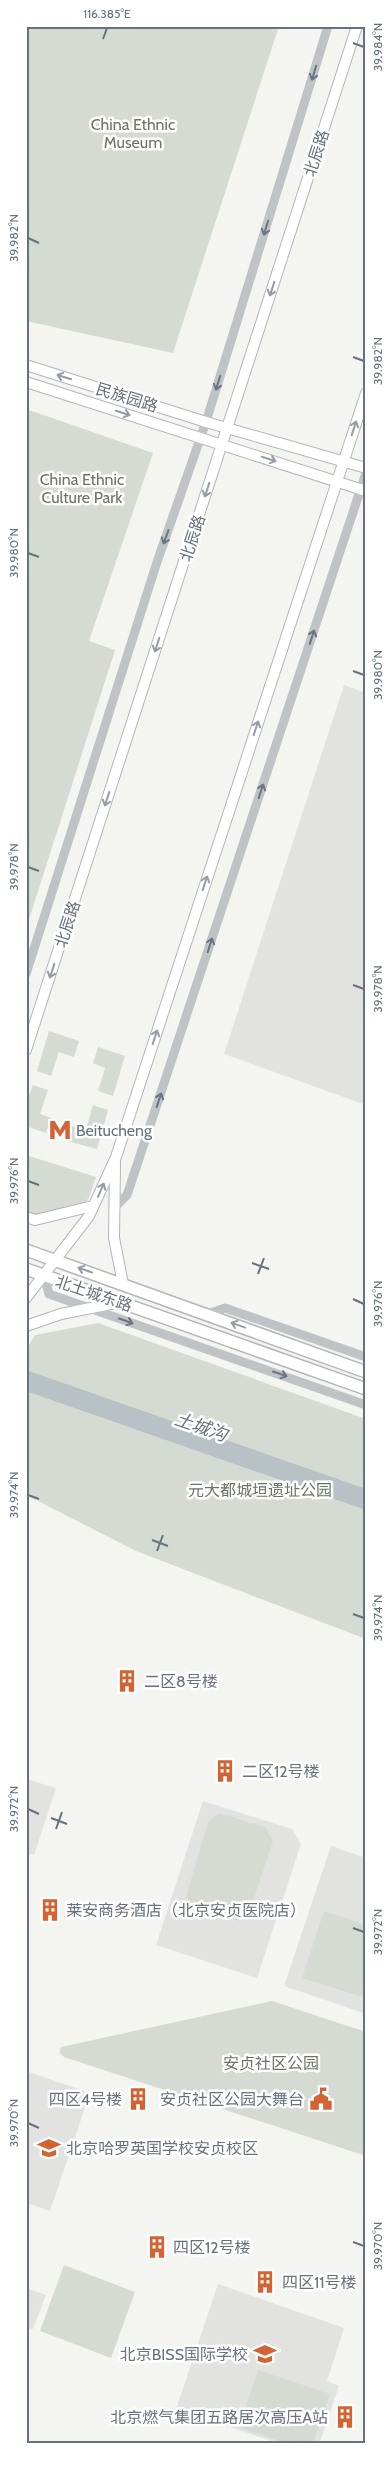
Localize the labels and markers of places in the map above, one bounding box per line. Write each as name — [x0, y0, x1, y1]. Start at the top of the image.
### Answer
metro station icon: Beitucheng — [47, 1117, 73, 1143]
place label: Beitucheng — [76, 1121, 153, 1140]
building icon: 二区8号楼 — [114, 1668, 140, 1694]
place label: 二区8号楼 — [144, 1672, 218, 1691]
building icon: 二区12号楼 — [212, 1758, 238, 1784]
place label: 二区12号楼 — [242, 1762, 320, 1781]
building icon: 莱安商务酒店（北京安贞医院店） — [37, 1897, 63, 1923]
place label: 莱安商务酒店（北京安贞医院店） — [66, 1901, 306, 1920]
building icon: 四区4号楼 — [125, 2086, 151, 2112]
public building icon: 安贞社区公园大舞台 — [308, 2086, 334, 2112]
place label: 四区4号楼 — [49, 2090, 122, 2109]
place label: 安贞社区公园大舞台 — [160, 2090, 304, 2109]
school or university icon: 北京哈罗英国学校安贞校区 — [36, 2135, 62, 2161]
place label: 北京哈罗英国学校安贞校区 — [66, 2139, 258, 2158]
building icon: 四区12号楼 — [144, 2234, 170, 2260]
place label: 四区12号楼 — [173, 2238, 251, 2257]
building icon: 四区11号楼 — [252, 2269, 278, 2295]
place label: 四区11号楼 — [282, 2273, 356, 2292]
school or university icon: 北京BISS国际学校 — [252, 2341, 278, 2367]
place label: 北京BISS国际学校 — [120, 2345, 248, 2364]
building icon: 北京燃气集团五路居次高压A站 — [332, 2404, 358, 2430]
place label: 北京燃气集团五路居次高压A站 — [110, 2408, 328, 2427]

